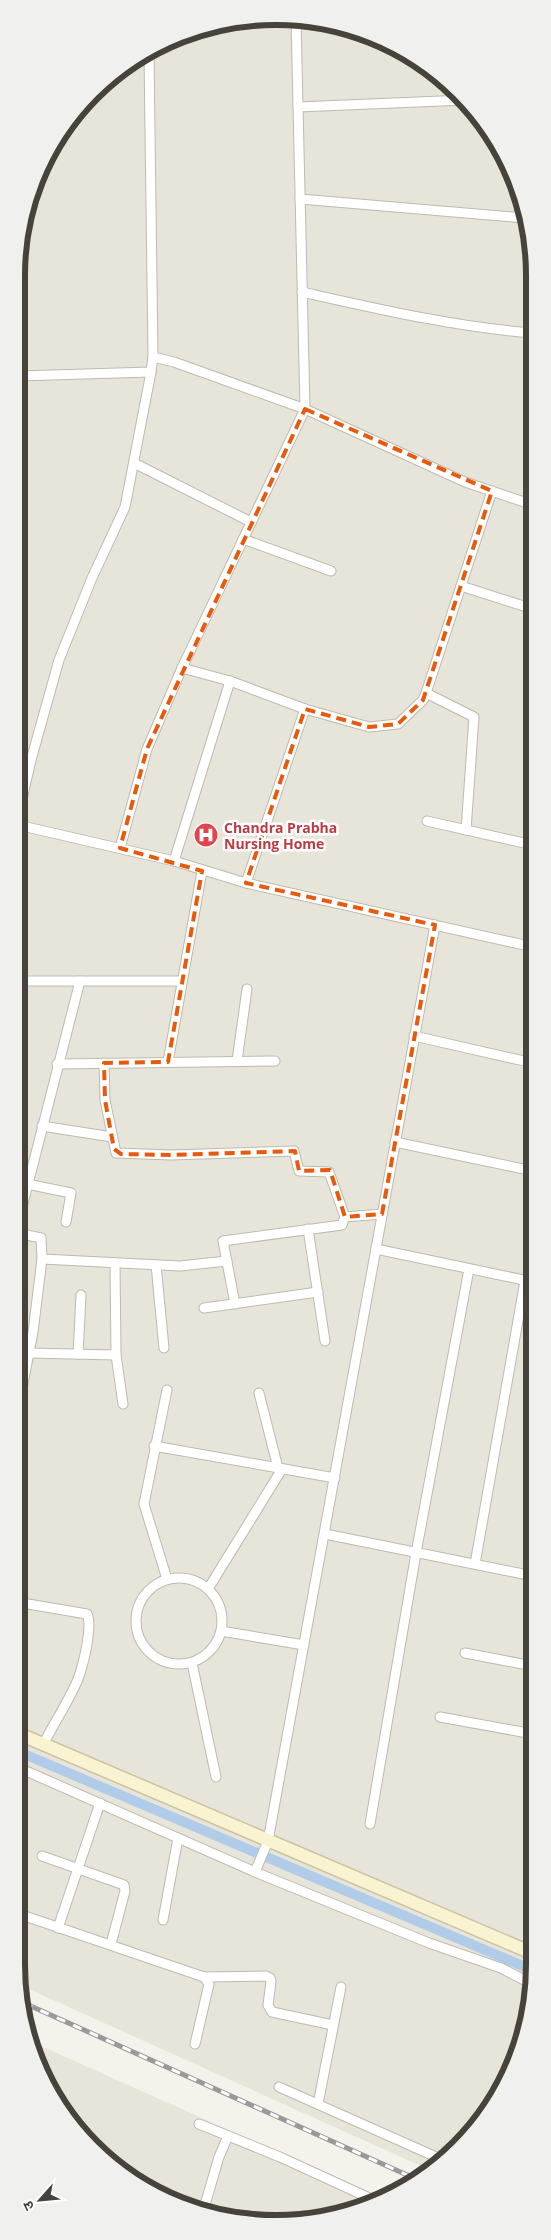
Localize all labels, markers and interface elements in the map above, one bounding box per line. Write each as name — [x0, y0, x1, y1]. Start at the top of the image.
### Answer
place label: Chandra Prabha Nursing Home — [224, 818, 337, 853]
hospital icon: Chandra Prabha Nursing Home — [193, 822, 219, 848]
north arrow — [15, 2175, 65, 2225]
text: उ — [17, 2197, 38, 2214]

